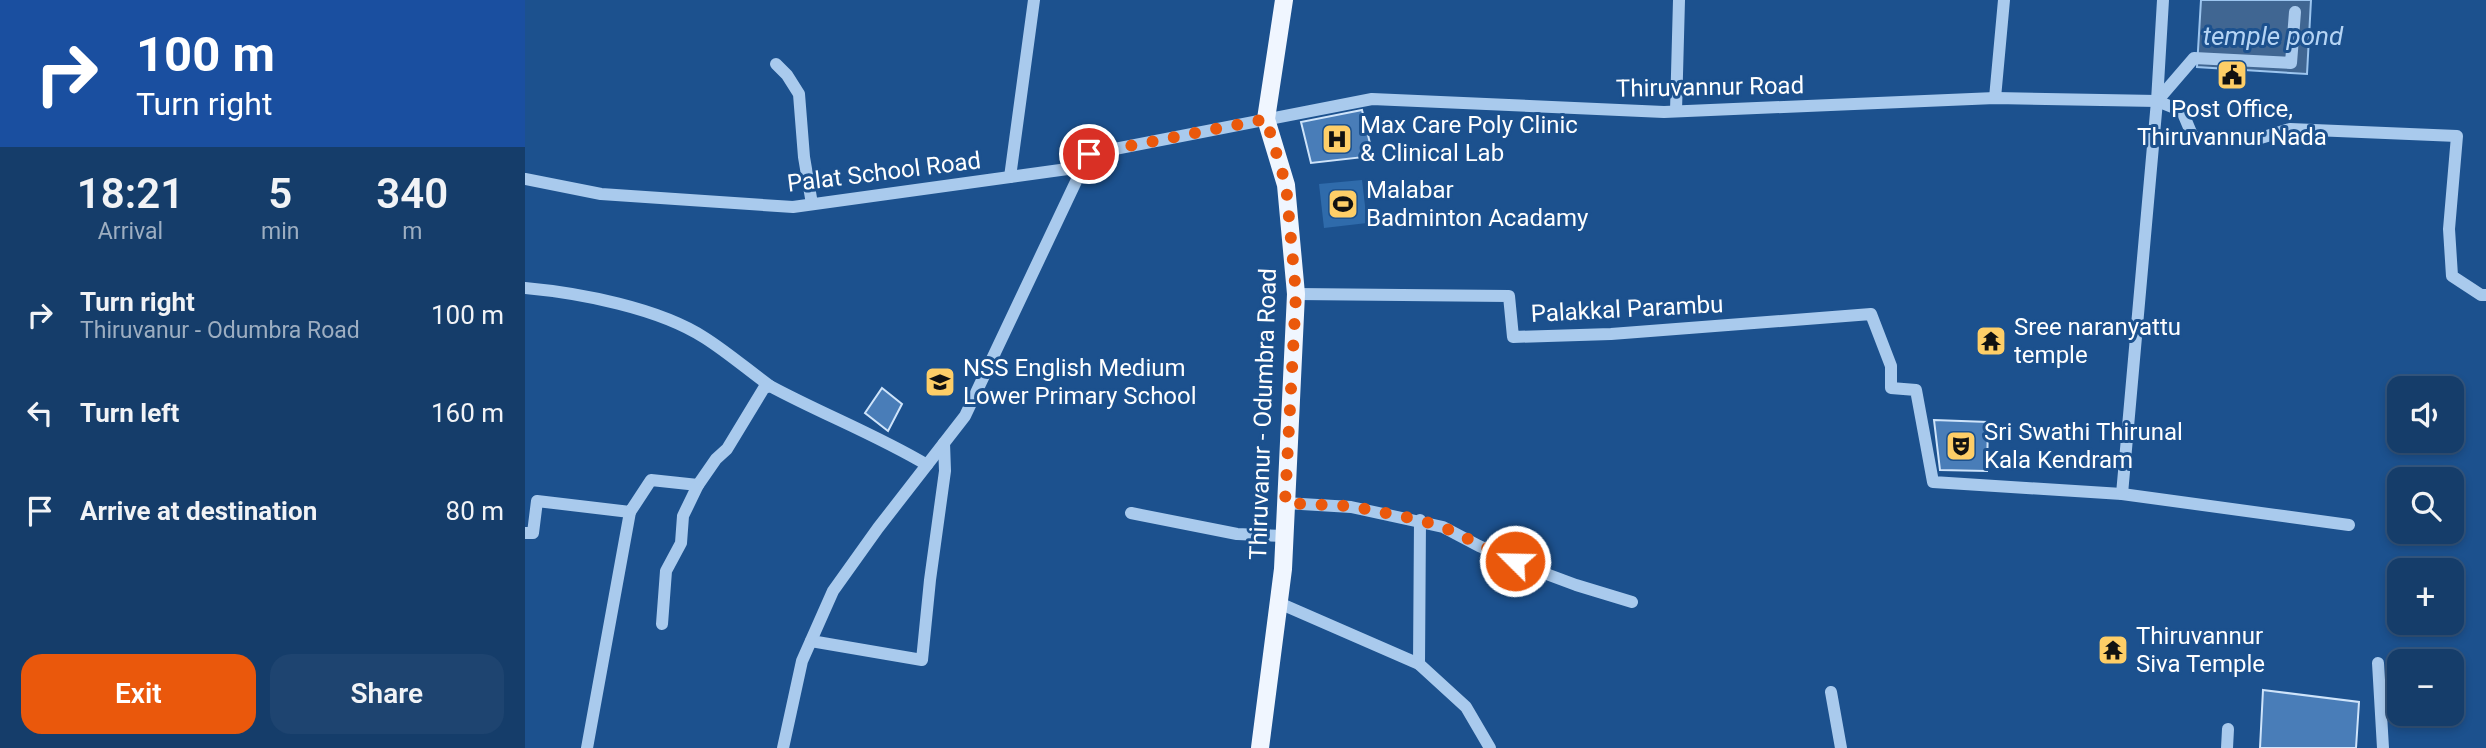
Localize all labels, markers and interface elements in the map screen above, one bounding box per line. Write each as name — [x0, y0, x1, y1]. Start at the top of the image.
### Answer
water label: temple pond — [2203, 21, 2344, 51]
text: 100 m — [136, 26, 275, 83]
icon: right — [21, 28, 112, 119]
public building icon: Post Office, Thiruvannur Nada — [2215, 58, 2249, 92]
street label: Thiruvannur Road — [1616, 71, 1804, 103]
text: Turn right — [136, 85, 272, 123]
place label: Post Office, Thiruvannur Nada — [2137, 95, 2327, 151]
place label: Max Care Poly Clinic & Clinical Lab — [1360, 111, 1578, 167]
hospital icon: Max Care Poly Clinic & Clinical Lab — [1320, 122, 1354, 156]
pin — [1059, 124, 1119, 184]
icon: arrive — [1070, 135, 1108, 173]
street label: Palat School Road — [786, 146, 982, 198]
text: 18:21 — [77, 169, 184, 218]
text: 5 — [268, 169, 292, 218]
text: 340 — [376, 169, 448, 218]
place label: Malabar Badminton Acadamy — [1366, 176, 1589, 232]
sports icon: Malabar Badminton Acadamy — [1326, 187, 1360, 221]
text: Arrival — [98, 218, 163, 245]
text: min — [261, 218, 299, 245]
text: m — [402, 218, 422, 245]
street label: Thiruvanur - Odumbra Road — [1244, 268, 1282, 560]
text: Turn right — [80, 287, 195, 317]
street label: Palakkal Parambu — [1530, 290, 1724, 328]
icon: right — [21, 296, 59, 334]
text: 100 m — [431, 300, 504, 330]
place label: Sree naranyattu temple — [2014, 313, 2181, 369]
text: Thiruvanur - Odumbra Road — [80, 317, 360, 344]
temple icon: Sree naranyattu temple — [1974, 324, 2008, 358]
place label: NSS English Medium Lower Primary School — [963, 354, 1197, 410]
school or university icon: NSS English Medium Lower Primary School — [923, 365, 957, 399]
map controls — [2387, 376, 2464, 726]
button: sound — [2387, 376, 2464, 453]
icon: left — [21, 394, 59, 432]
text: Turn left — [80, 398, 179, 428]
text: 160 m — [431, 398, 504, 428]
place label: Sri Swathi Thirunal Kala Kendram — [1984, 418, 2183, 474]
theatre icon: Sri Swathi Thirunal Kala Kendram — [1944, 429, 1978, 463]
button: search — [2387, 467, 2464, 544]
icon: arrive — [21, 492, 59, 530]
text: Arrive at destination — [80, 496, 317, 526]
text: 80 m — [446, 496, 504, 526]
position arrow — [1478, 524, 1552, 598]
button: + — [2387, 558, 2464, 635]
place label: Thiruvannur Siva Temple — [2136, 622, 2265, 678]
temple icon: Thiruvannur Siva Temple — [2096, 633, 2130, 667]
button: − — [2387, 649, 2464, 726]
button: Exit — [21, 654, 256, 734]
button: Share — [270, 654, 504, 734]

